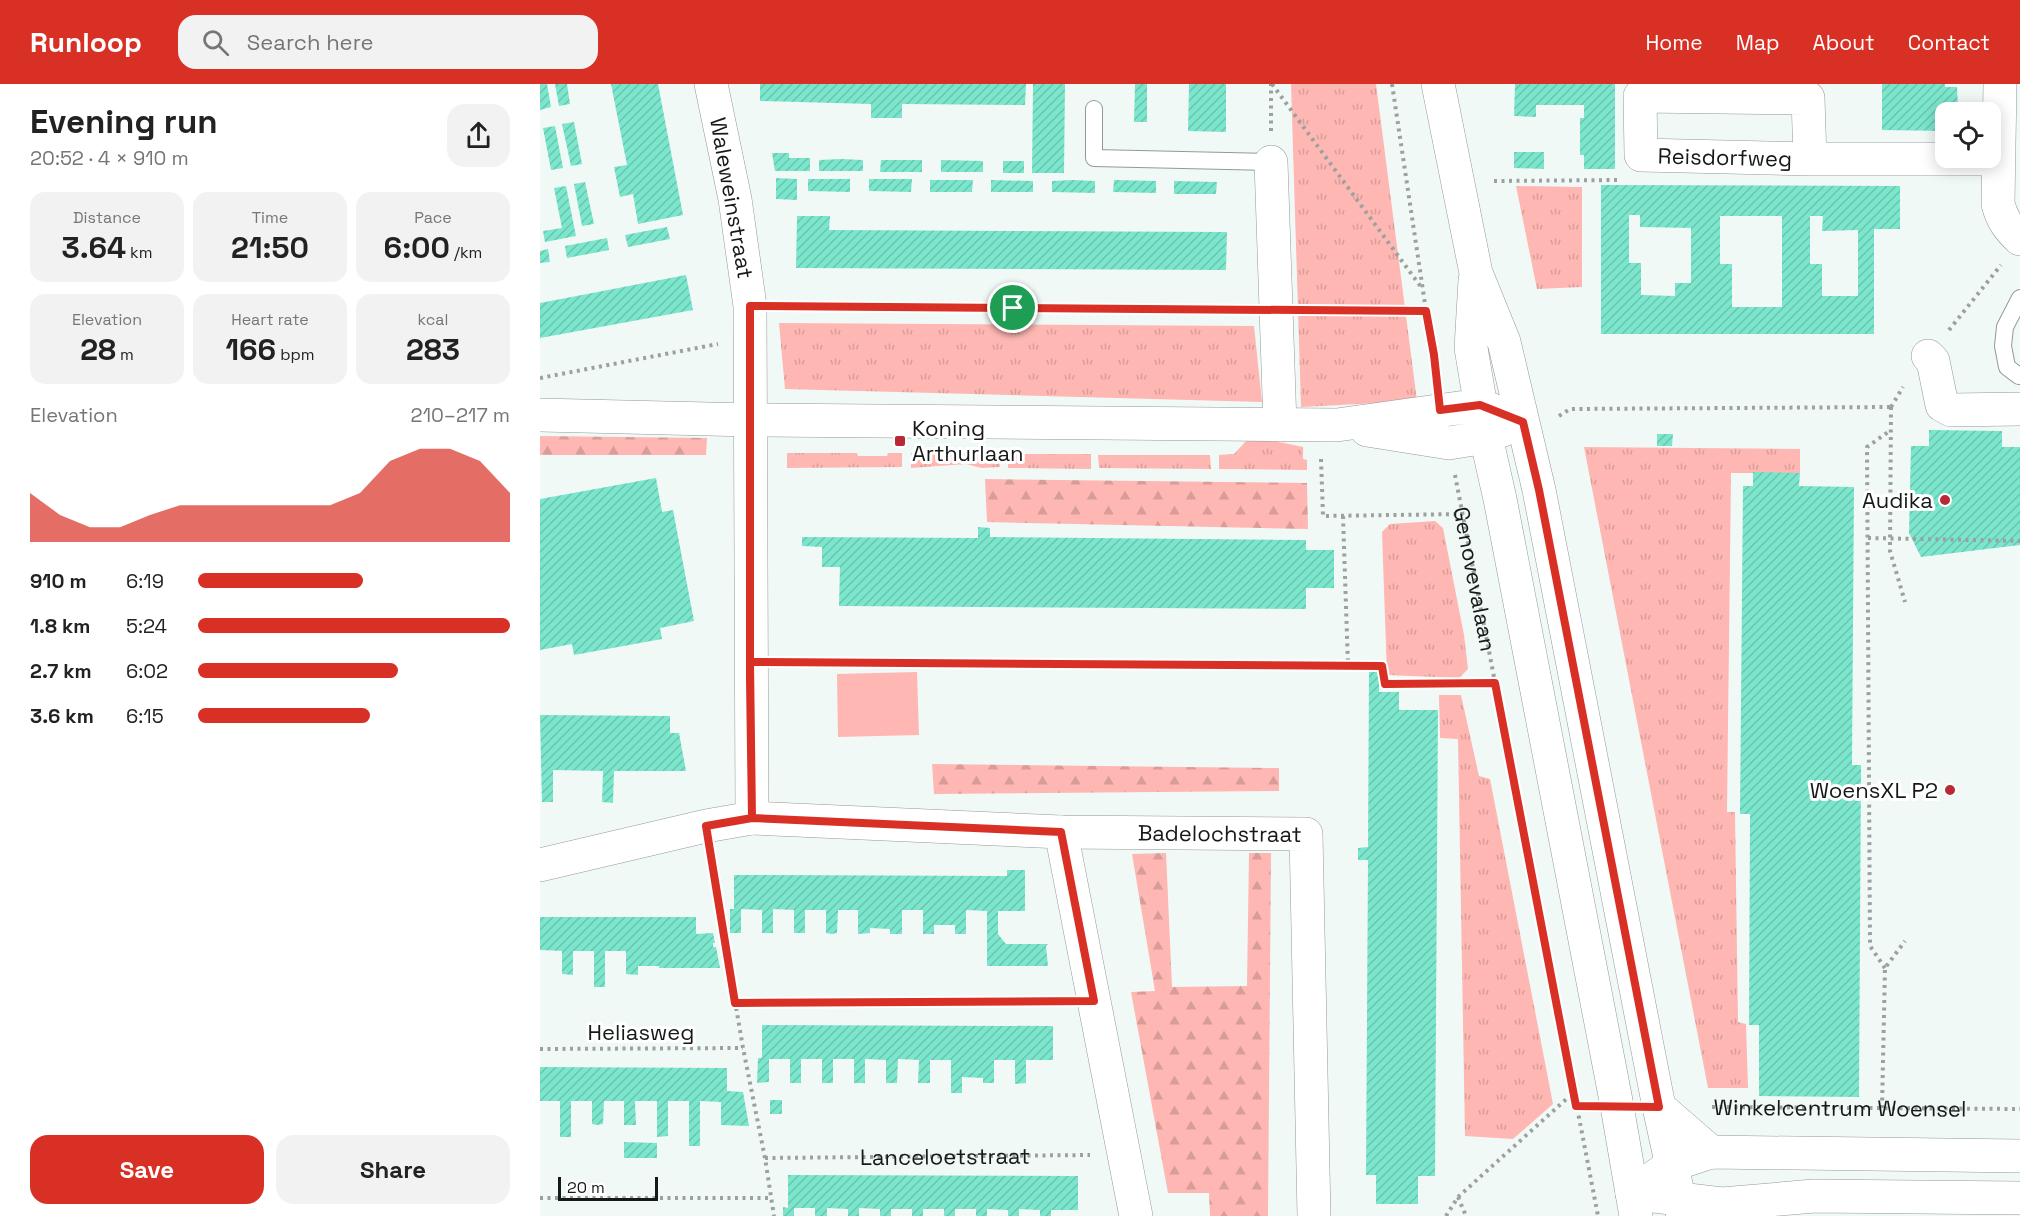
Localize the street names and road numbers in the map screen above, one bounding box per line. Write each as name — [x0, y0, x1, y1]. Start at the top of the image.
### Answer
street label: Waleweinstraat — [704, 115, 760, 281]
street label: Reisdorfweg — [1657, 141, 1792, 173]
street label: Genovevalaan — [1447, 504, 1503, 654]
street label: Badelochstraat — [1138, 819, 1302, 848]
street label: Heliasweg — [588, 1018, 694, 1046]
street label: Winkelcentrum Woensel — [1714, 1093, 1966, 1123]
street label: Lanceloetstraat — [860, 1142, 1030, 1171]

